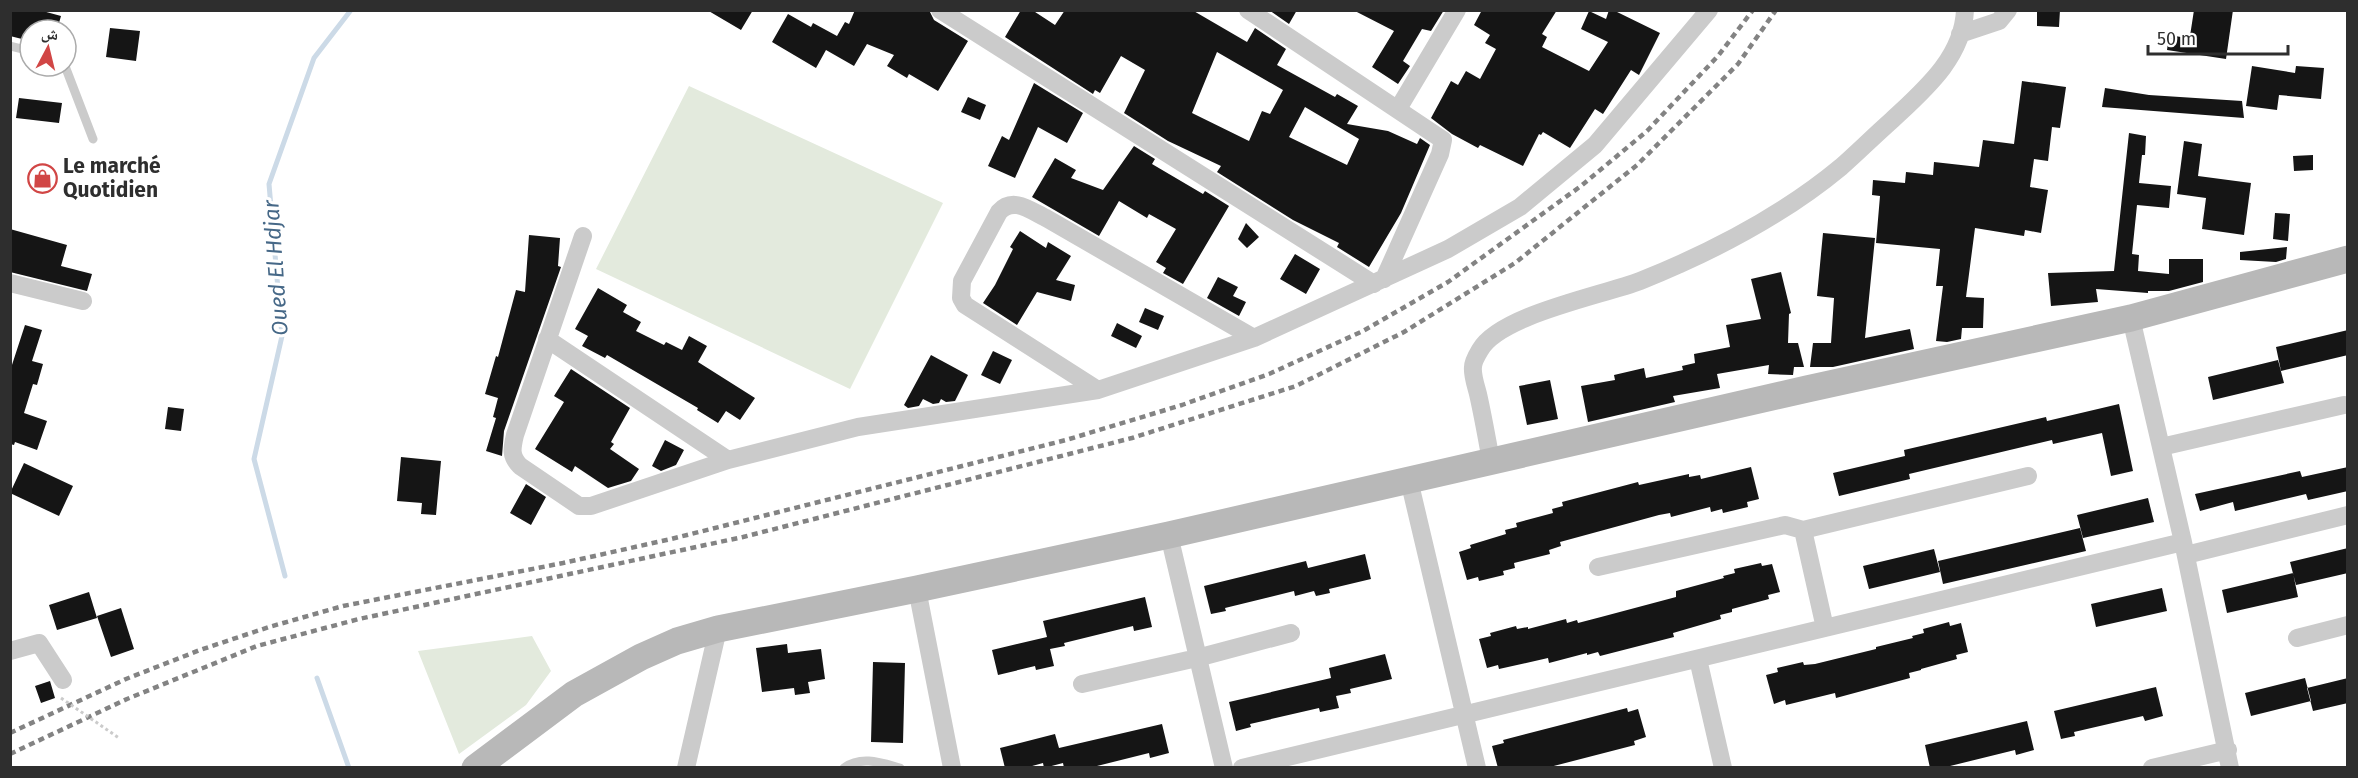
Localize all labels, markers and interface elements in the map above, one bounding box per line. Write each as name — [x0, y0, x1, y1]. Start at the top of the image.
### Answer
north arrow — [18, 18, 78, 78]
scale bar — [2148, 18, 2288, 56]
text: ش — [40, 23, 59, 44]
text: 50 m — [2157, 28, 2196, 50]
place label: Le marché Quotidien — [63, 153, 161, 203]
shop icon: Le marché Quotidien — [26, 162, 58, 194]
water label: Oued El Hdjar — [257, 199, 294, 337]

